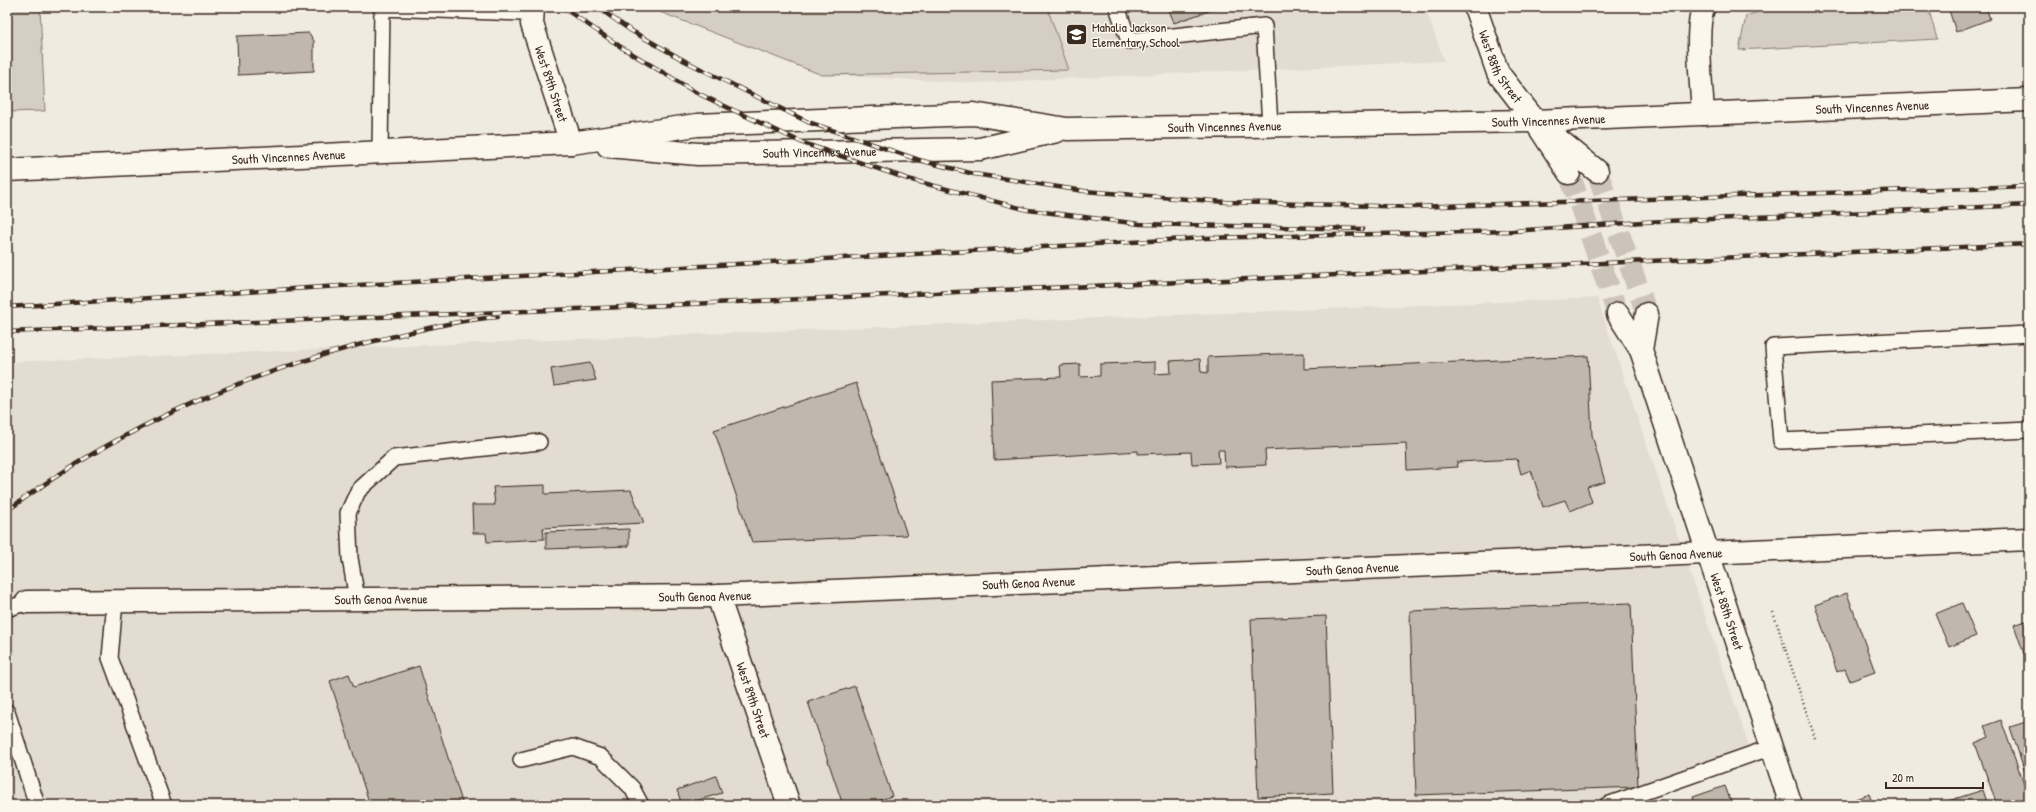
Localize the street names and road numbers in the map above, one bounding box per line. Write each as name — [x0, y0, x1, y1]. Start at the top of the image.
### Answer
street label: West 88th Street — [1475, 28, 1527, 107]
street label: West 89th Street — [531, 43, 573, 125]
street label: South Vincennes Avenue — [1815, 95, 1929, 118]
street label: South Vincennes Avenue — [1492, 109, 1606, 131]
street label: South Vincennes Avenue — [1168, 116, 1282, 136]
street label: South Vincennes Avenue — [763, 142, 877, 162]
street label: South Vincennes Avenue — [231, 145, 346, 168]
street label: South Genoa Avenue — [1629, 543, 1723, 565]
street label: South Genoa Avenue — [1305, 557, 1399, 579]
street label: South Genoa Avenue — [982, 571, 1076, 594]
street label: West 88th Street — [1706, 571, 1748, 653]
street label: South Genoa Avenue — [658, 586, 752, 606]
street label: South Genoa Avenue — [334, 590, 428, 608]
street label: West 89th Street — [732, 660, 775, 741]

